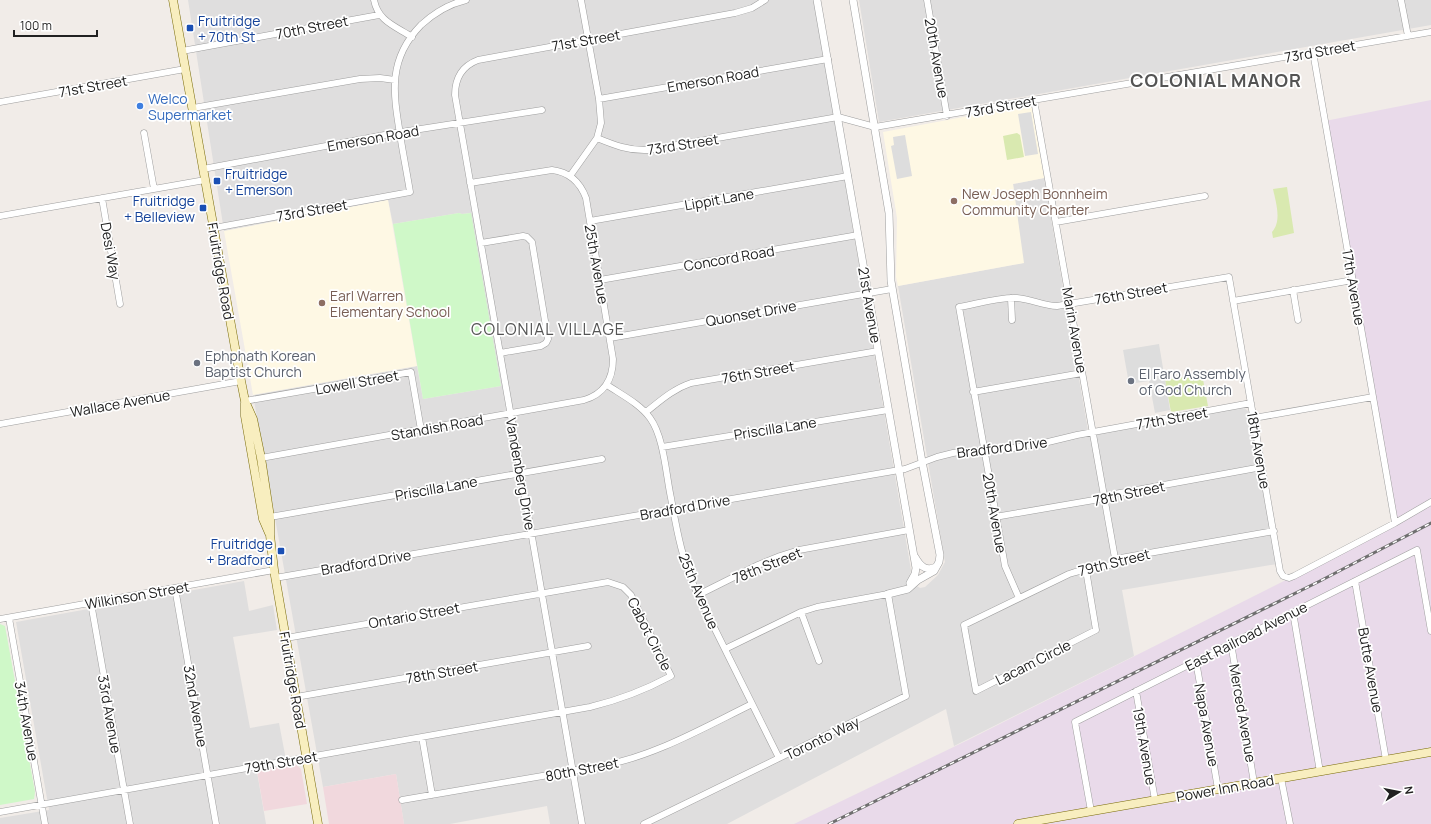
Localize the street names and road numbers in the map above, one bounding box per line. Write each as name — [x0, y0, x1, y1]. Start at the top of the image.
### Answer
street label: 70th Street — [274, 11, 350, 43]
street label: 20th Avenue — [921, 16, 953, 100]
street label: 71st Street — [550, 25, 622, 55]
street label: 73rd Street — [1283, 35, 1357, 67]
street label: Emerson Road — [666, 62, 760, 96]
street label: 71st Street — [57, 71, 129, 101]
street label: 73rd Street — [964, 90, 1038, 122]
street label: Emerson Road — [326, 121, 420, 155]
street label: 73rd Street — [646, 129, 720, 159]
street label: Lippit Lane — [683, 184, 755, 214]
street label: 73rd Street — [275, 194, 349, 226]
street label: Desi Way — [97, 221, 126, 282]
street label: Fruitridge Road — [203, 221, 239, 321]
street label: 25th Avenue — [581, 223, 613, 305]
street label: Concord Road — [682, 241, 776, 275]
street label: 17th Avenue — [1338, 247, 1370, 327]
street label: 21st Avenue — [854, 265, 886, 345]
street label: 76th Street — [1093, 277, 1169, 309]
street label: Marin Avenue — [1058, 286, 1092, 374]
street label: Quonset Drive — [704, 296, 798, 330]
street label: 76th Street — [720, 356, 796, 388]
street label: Lowell Street — [314, 365, 401, 399]
street label: Wallace Avenue — [69, 385, 171, 421]
street label: 77th Street — [1135, 402, 1210, 434]
street label: Standish Road — [389, 410, 485, 444]
street label: 18th Avenue — [1243, 410, 1275, 490]
street label: Priscilla Lane — [732, 412, 818, 444]
street label: Vandenberg Drive — [502, 416, 540, 532]
street label: Bradford Drive — [956, 432, 1048, 462]
street label: Priscilla Lane — [393, 471, 479, 505]
street label: 20th Avenue — [979, 471, 1011, 555]
street label: 78th Street — [1091, 476, 1167, 510]
street label: Bradford Drive — [638, 490, 732, 524]
street label: 78th Street — [730, 542, 805, 587]
street label: 79th Street — [1076, 544, 1152, 580]
street label: Bradford Drive — [319, 545, 413, 579]
street label: 25th Avenue — [674, 550, 724, 632]
street label: Wilkinson Street — [83, 576, 191, 614]
street label: Cabot Circle — [623, 594, 677, 674]
street label: East Railroad Avenue — [1182, 597, 1310, 675]
street label: Ontario Street — [367, 598, 462, 632]
street label: Butte Avenue — [1354, 626, 1388, 714]
street label: Fruitridge Road — [275, 630, 311, 730]
street label: Lacam Circle — [992, 635, 1074, 689]
street label: 78th Street — [404, 656, 480, 688]
street label: Merced Avenue — [1225, 662, 1261, 764]
street label: 32nd Avenue — [179, 663, 213, 749]
street label: 33rd Avenue — [94, 673, 126, 755]
street label: 34th Avenue — [11, 680, 43, 762]
street label: Napa Avenue — [1190, 682, 1224, 768]
street label: 19th Avenue — [1129, 706, 1161, 786]
street label: Toronto Way — [782, 712, 863, 764]
street label: 79th Street — [243, 746, 319, 778]
street label: 80th Street — [544, 752, 621, 785]
street label: Power Inn Road — [1175, 770, 1275, 806]

